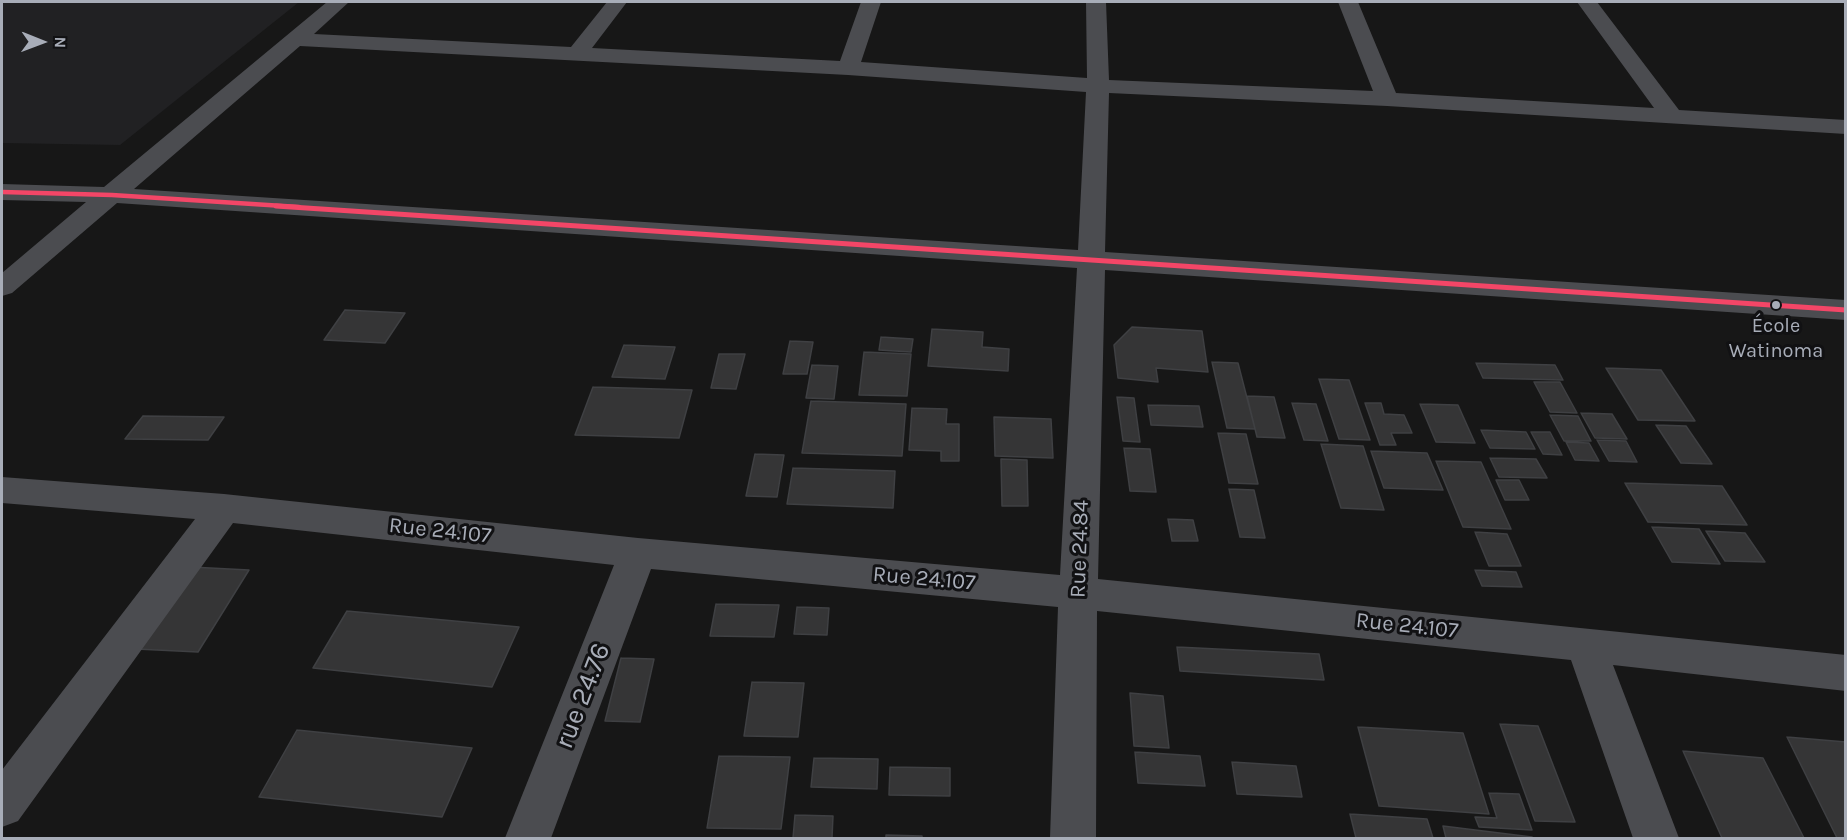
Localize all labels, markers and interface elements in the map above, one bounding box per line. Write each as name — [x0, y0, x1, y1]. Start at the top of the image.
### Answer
north arrow — [12, 12, 72, 72]
text: N — [51, 36, 70, 48]
marker: École Watinoma — [1770, 299, 1782, 311]
place label: École Watinoma — [1729, 314, 1823, 361]
street label: Rue 24.84 — [1065, 500, 1095, 598]
street label: Rue 24.107 — [387, 512, 493, 550]
street label: Rue 24.107 — [872, 561, 976, 597]
street label: Rue 24.107 — [1354, 607, 1460, 645]
street label: rue 24.76 — [548, 639, 618, 753]

